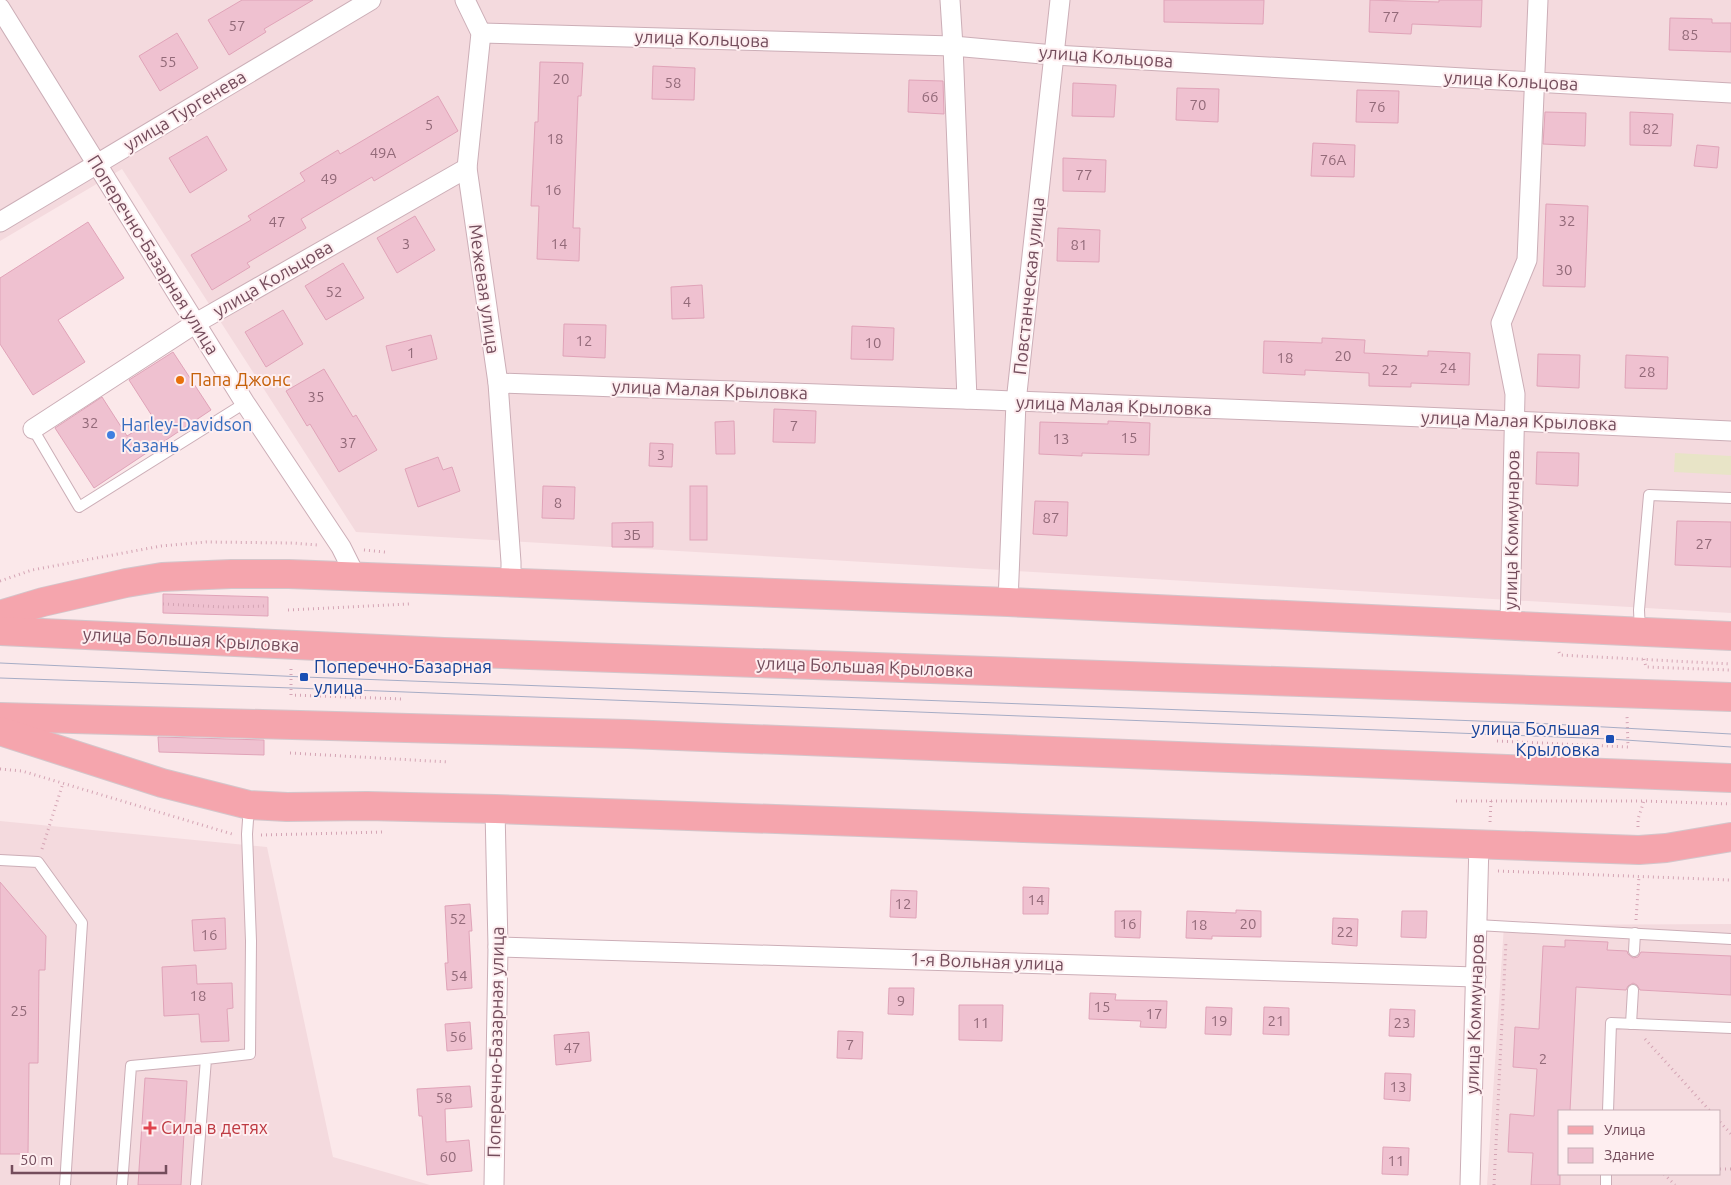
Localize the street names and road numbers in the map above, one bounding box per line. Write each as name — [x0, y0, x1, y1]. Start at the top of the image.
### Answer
street label: улица Кольцова — [634, 26, 770, 50]
street label: улица Кольцова — [1038, 41, 1174, 71]
street label: улица Тургенева — [120, 66, 249, 155]
street label: улица Кольцова — [1443, 66, 1579, 94]
street label: Поперечно-Базарная улица — [84, 151, 224, 358]
street label: Повстанческая улица — [1009, 196, 1047, 376]
street label: Межевая улица — [466, 223, 504, 355]
street label: улица Кольцова — [209, 236, 336, 320]
street label: улица Малая Крыловка — [612, 376, 808, 402]
street label: улица Малая Крыловка — [1016, 392, 1212, 418]
street label: улица Малая Крыловка — [1421, 407, 1617, 433]
street label: улица Коммунаров — [1500, 450, 1522, 610]
street label: улица Большая Крыловка — [82, 623, 300, 655]
street label: улица Большая Крыловка — [756, 652, 974, 680]
street label: Поперечно-Базарная улица — [483, 926, 507, 1158]
street label: улица Коммунаров — [1461, 934, 1487, 1094]
street label: 1-я Вольная улица — [910, 948, 1064, 974]

